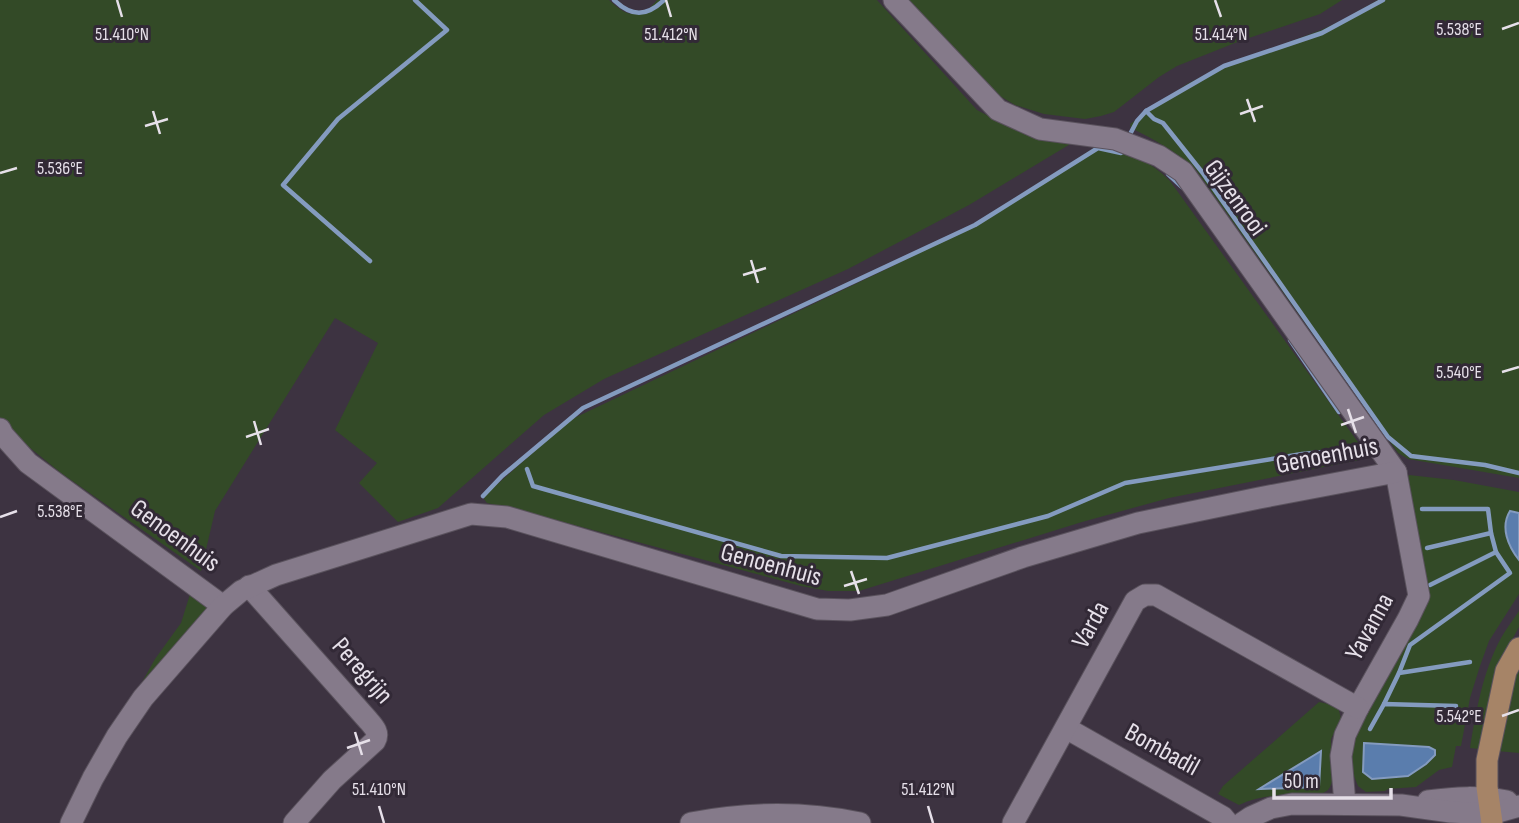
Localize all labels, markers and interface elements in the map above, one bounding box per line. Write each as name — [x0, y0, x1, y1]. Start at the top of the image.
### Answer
text: 5.538°E — [1436, 19, 1482, 40]
text: 51.410°N — [95, 24, 149, 45]
text: 51.412°N — [644, 24, 698, 45]
text: 51.414°N — [1195, 24, 1247, 45]
street label: Gijzenrooi — [1197, 154, 1273, 242]
text: 5.536°E — [37, 158, 83, 179]
text: 5.540°E — [1436, 362, 1482, 383]
street label: Genoenhuis — [1273, 431, 1381, 481]
street label: Genoenhuis — [124, 493, 226, 579]
text: 5.538°E — [37, 501, 83, 522]
street label: Genoenhuis — [717, 537, 825, 593]
street label: Yavanna — [1339, 588, 1401, 666]
street label: Varda — [1066, 596, 1116, 654]
street label: Peregrijn — [325, 632, 399, 710]
text: 5.542°E — [1436, 706, 1482, 727]
street label: Bombadil — [1119, 717, 1205, 783]
scale bar — [1274, 756, 1391, 800]
text: 50 m — [1284, 769, 1319, 794]
text: 51.410°N — [352, 779, 406, 800]
text: 51.412°N — [901, 779, 955, 800]

